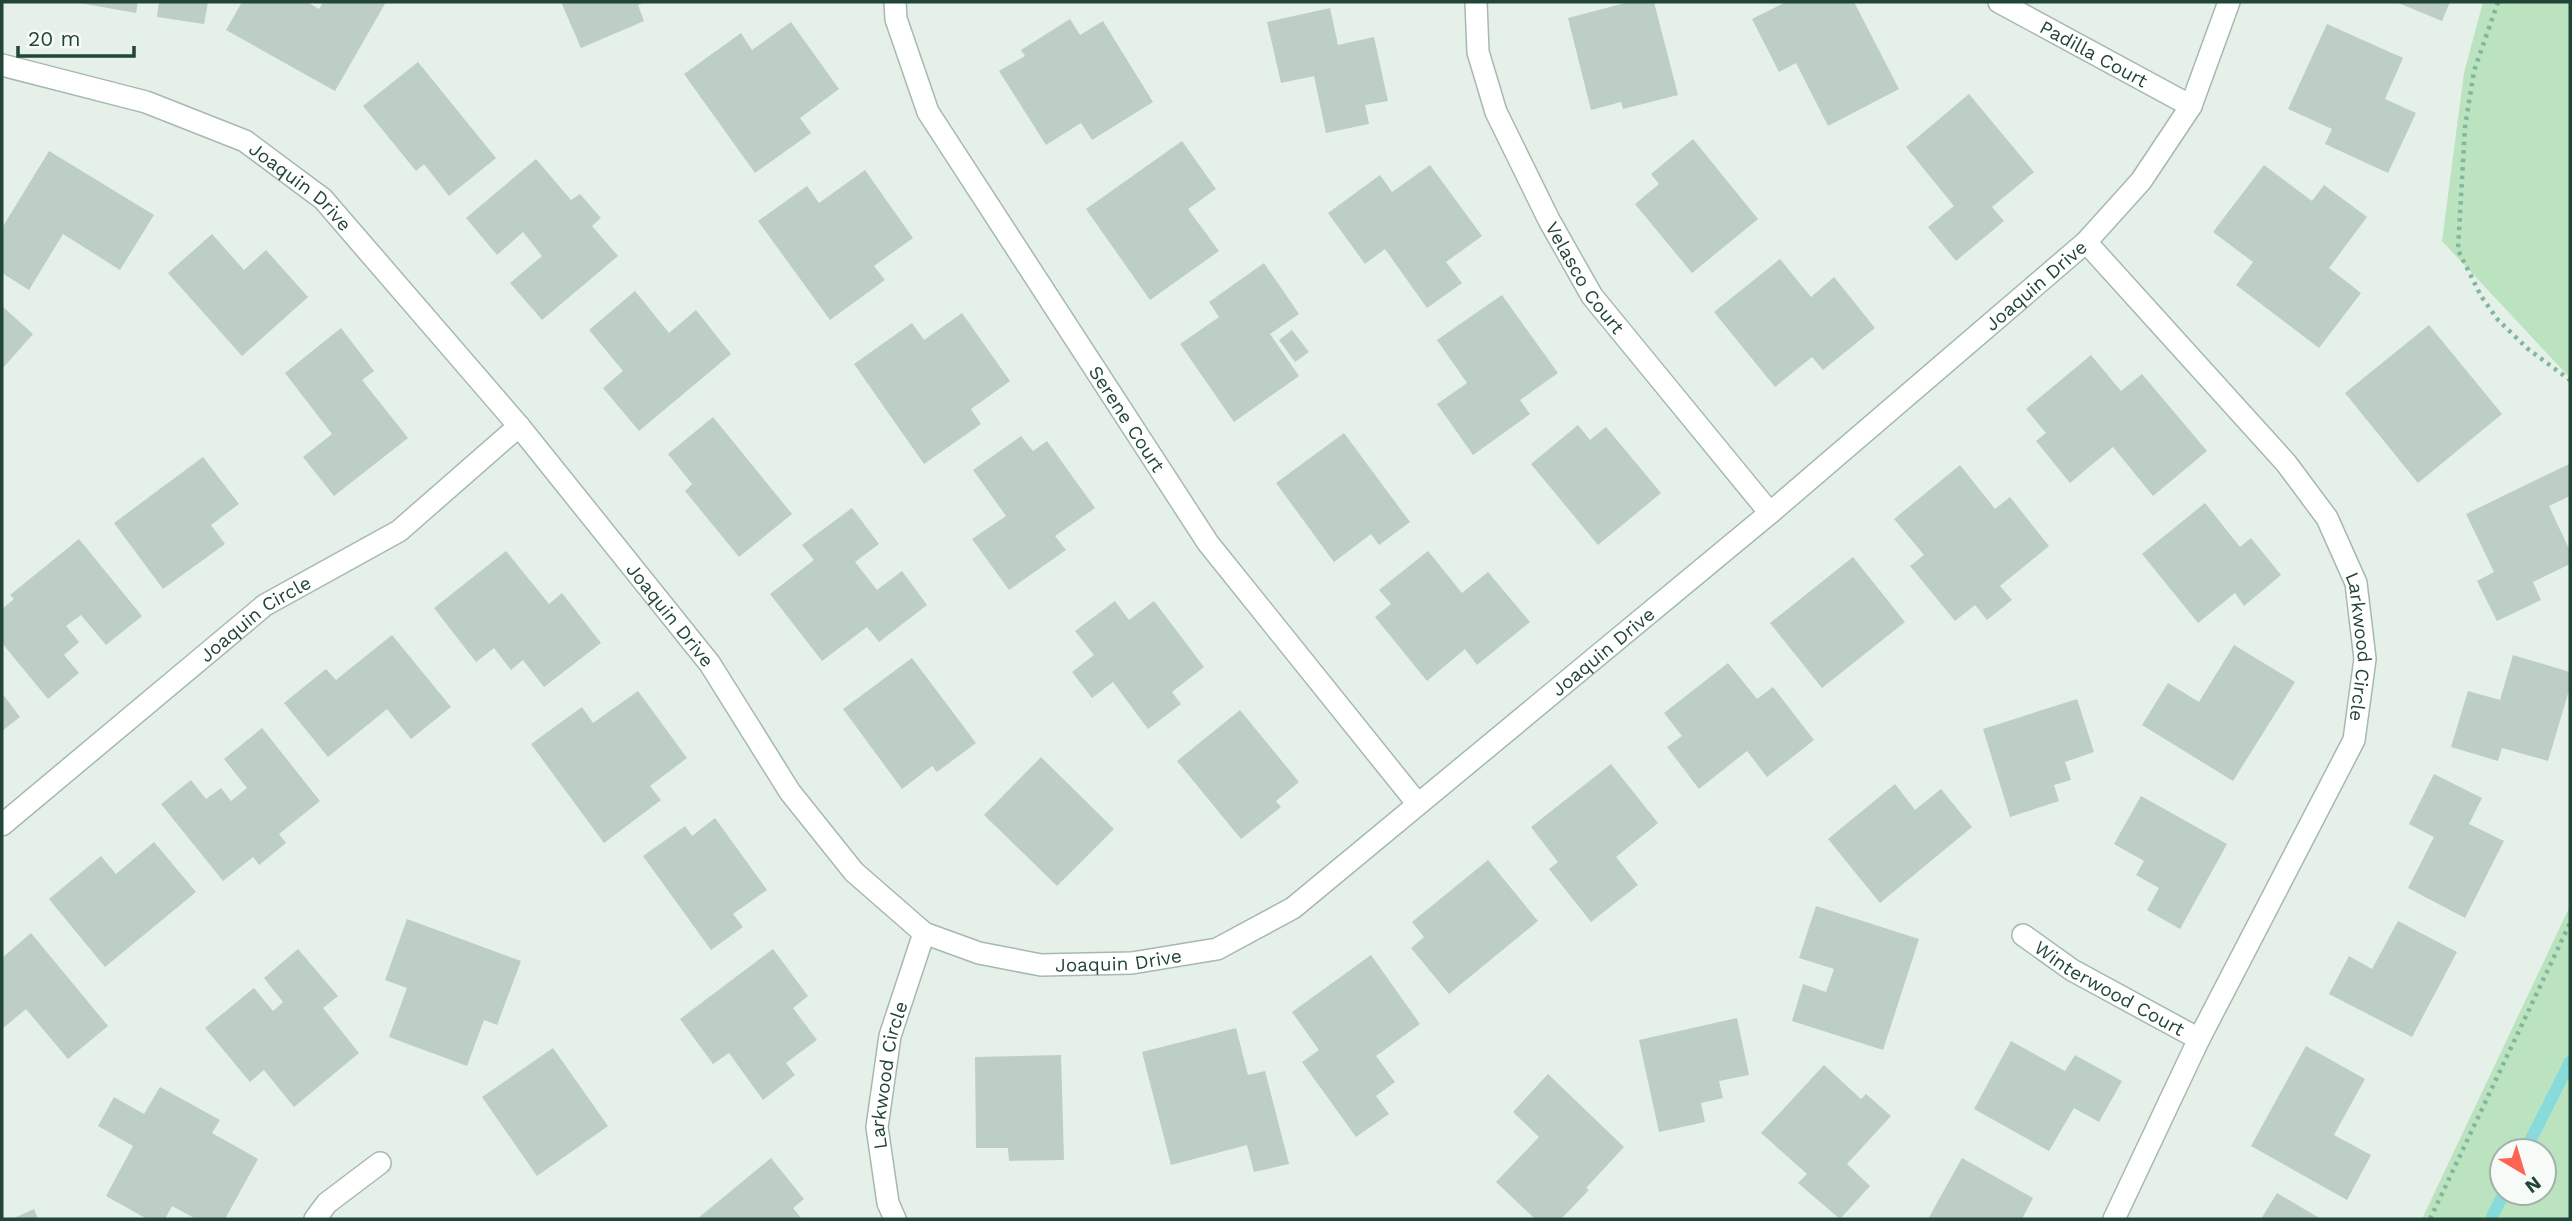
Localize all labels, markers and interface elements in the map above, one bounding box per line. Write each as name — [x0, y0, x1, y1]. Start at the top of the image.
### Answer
scale bar — [18, 14, 133, 58]
street label: Padilla Court — [2036, 15, 2152, 92]
text: 20 m — [28, 26, 80, 51]
street label: Joaquin Drive — [245, 137, 357, 235]
street label: Velasco Court — [1541, 217, 1630, 338]
street label: Joaquin Drive — [1980, 235, 2091, 335]
street label: Serene Court — [1084, 361, 1170, 476]
street label: Joaquin Drive — [622, 558, 719, 671]
street label: Larkwood Circle — [2341, 568, 2377, 723]
street label: Joaquin Circle — [195, 571, 315, 667]
street label: Joaquin Drive — [1547, 602, 1659, 701]
street label: Winterwood Court — [2030, 936, 2189, 1041]
street label: Joaquin Drive — [1055, 943, 1183, 976]
street label: Larkwood Circle — [866, 998, 912, 1151]
north arrow — [2488, 1137, 2558, 1207]
text: N — [2521, 1172, 2546, 1198]

